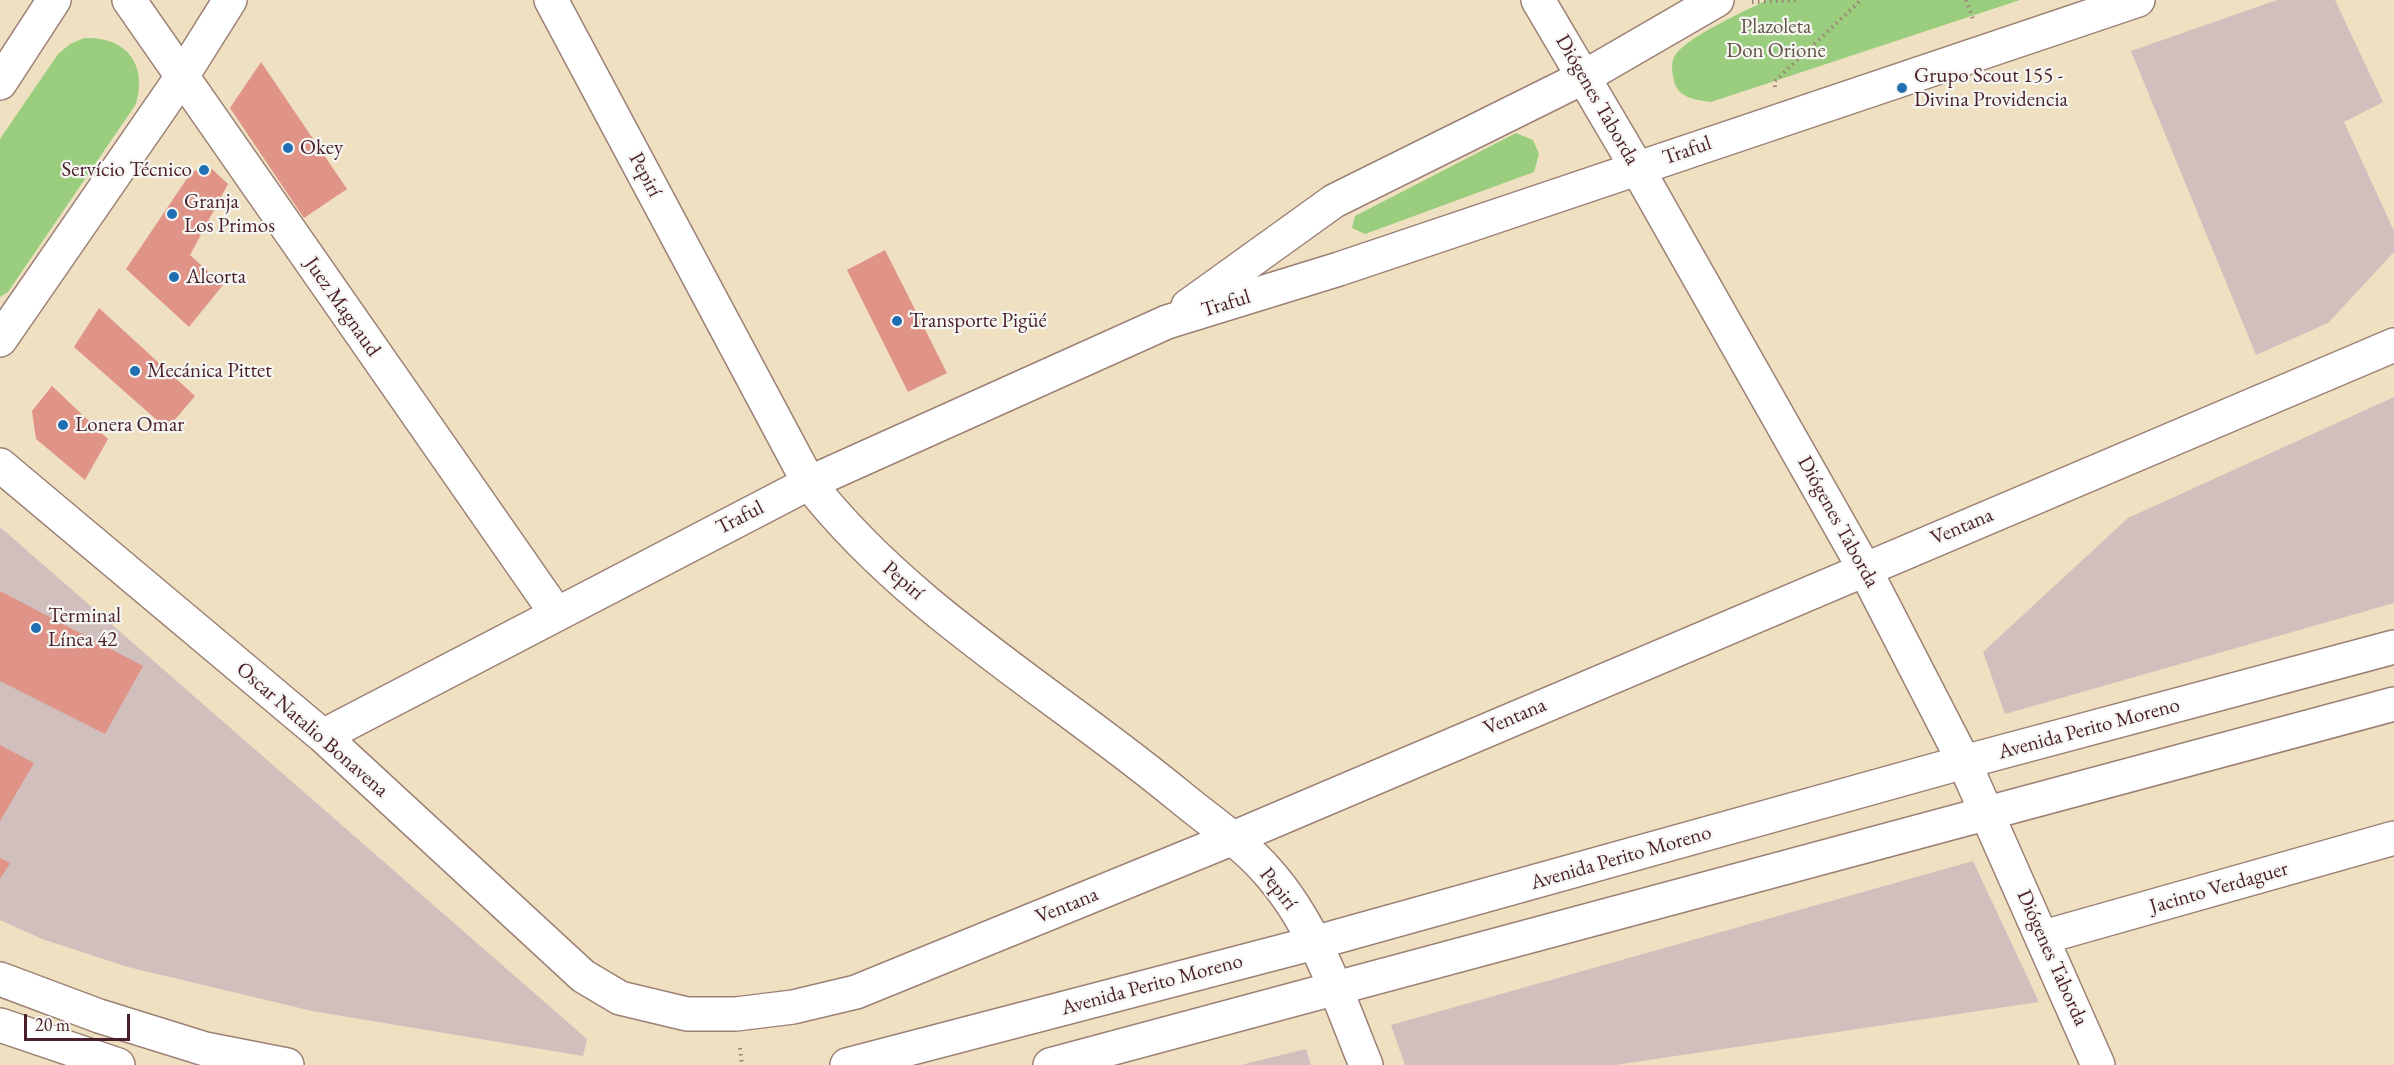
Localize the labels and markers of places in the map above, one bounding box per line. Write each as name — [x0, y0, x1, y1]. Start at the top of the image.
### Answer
place label: Grupo Scout 155 - Divina Providencia — [1914, 63, 2068, 113]
marker: Grupo Scout 155 - Divina Providencia — [1895, 81, 1909, 95]
place label: Okey — [300, 135, 343, 161]
marker: Okey — [281, 141, 295, 155]
place label: Servício Técnico — [62, 157, 192, 183]
marker: Servício Técnico — [197, 163, 211, 177]
place label: Granja Los Primos — [184, 189, 275, 239]
marker: Granja Los Primos — [165, 207, 179, 221]
place label: Alcorta — [186, 264, 246, 290]
marker: Alcorta — [167, 270, 181, 284]
place label: Transporte Pigüé — [909, 308, 1047, 334]
marker: Transporte Pigüé — [890, 314, 904, 328]
place label: Mecánica Pittet — [147, 358, 272, 384]
marker: Mecánica Pittet — [128, 364, 142, 378]
place label: Lonera Omar — [75, 412, 184, 438]
marker: Lonera Omar — [56, 418, 70, 432]
place label: Terminal Línea 42 — [48, 603, 121, 653]
marker: Terminal Línea 42 — [29, 621, 43, 635]

